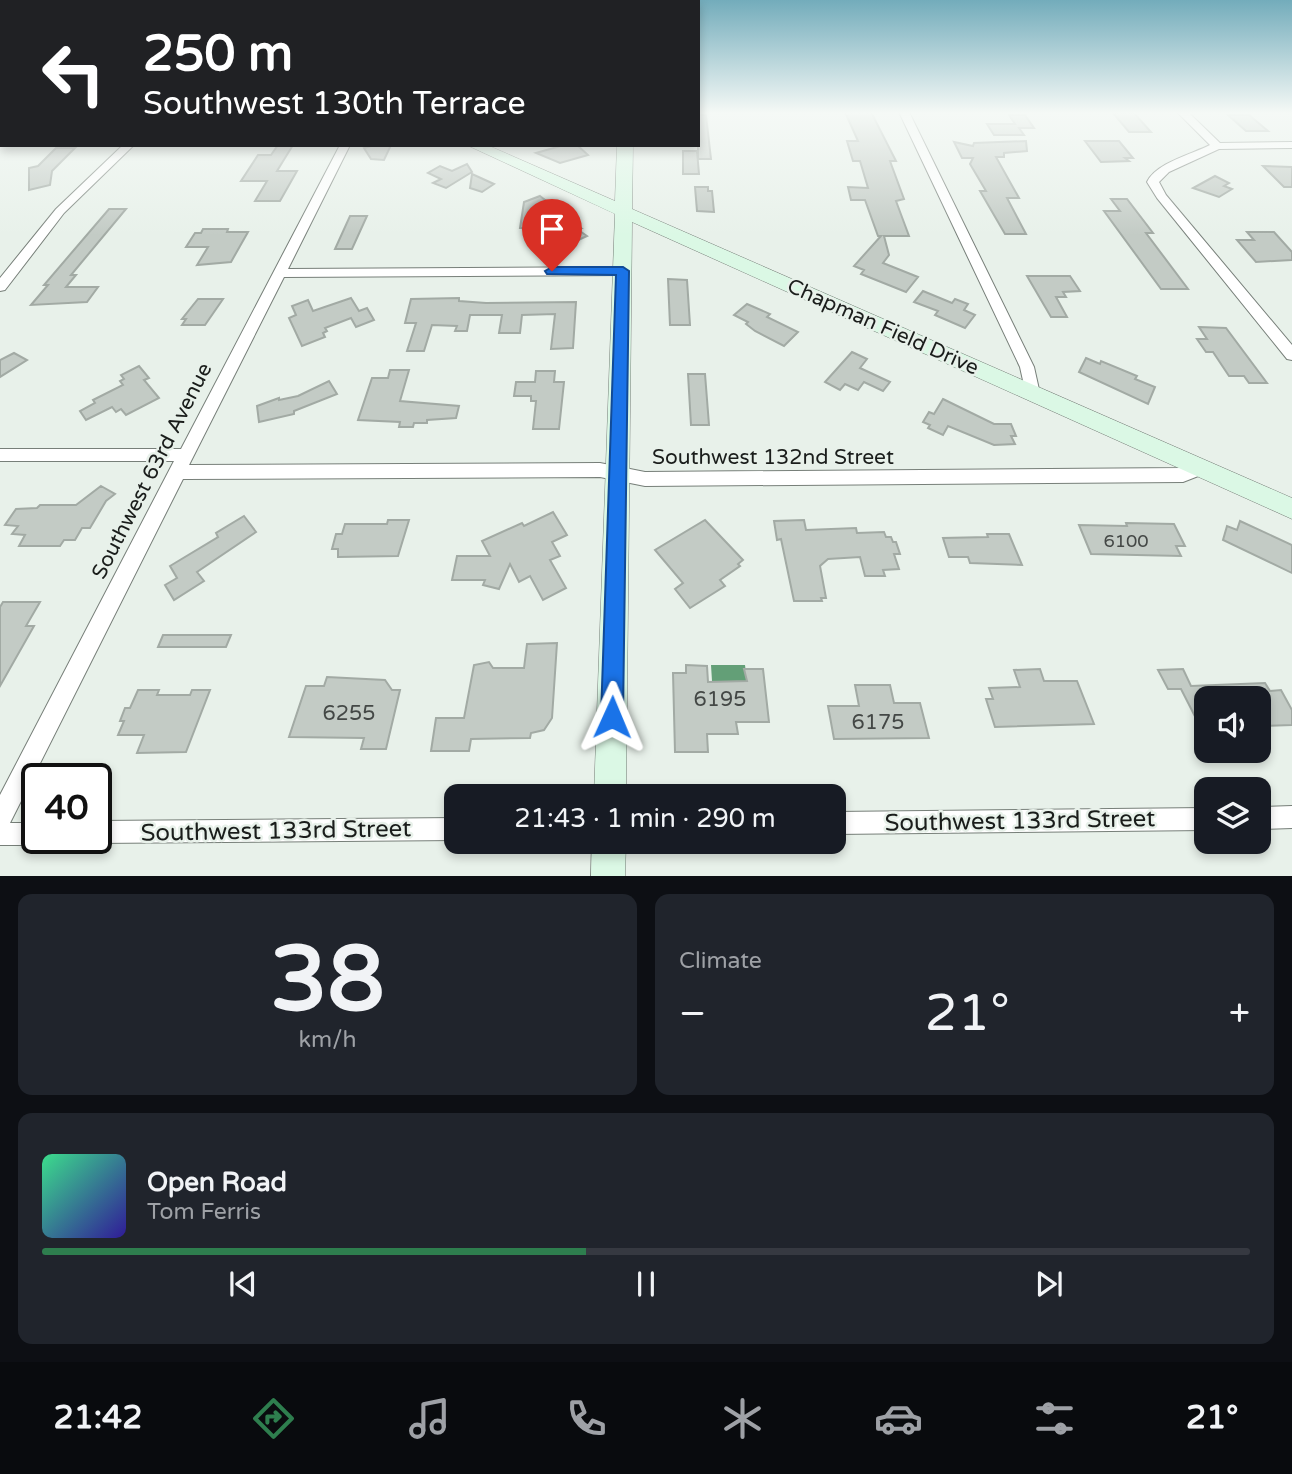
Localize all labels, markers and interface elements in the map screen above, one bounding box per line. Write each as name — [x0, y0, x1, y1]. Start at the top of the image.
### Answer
text: 250 m — [143, 25, 293, 84]
icon: left — [28, 28, 119, 119]
text: Southwest 130th Terrace — [143, 85, 526, 123]
pin — [522, 199, 582, 271]
icon: arrive — [533, 210, 571, 248]
street label: Chapman Field Drive — [783, 273, 983, 381]
street label: Southwest 63rd Avenue — [87, 359, 217, 583]
street label: Southwest 132nd Street — [652, 445, 894, 470]
house number: 6100 — [1103, 530, 1149, 552]
position arrow — [575, 680, 649, 754]
map controls — [1194, 686, 1271, 854]
button: sound — [1194, 686, 1271, 763]
house number: 6195 — [694, 687, 746, 712]
house number: 6255 — [323, 701, 375, 726]
house number: 6175 — [852, 710, 904, 735]
speed limit sign: 40 — [21, 763, 112, 854]
button: layers — [1194, 777, 1271, 854]
text: 21:43 · 1 min · 290 m — [514, 803, 776, 834]
street label: Southwest 133rd Street — [884, 804, 1156, 838]
street label: Southwest 133rd Street — [140, 814, 412, 848]
text: 38 — [270, 925, 385, 1035]
text: Climate — [679, 947, 762, 975]
text: 21° — [925, 982, 1010, 1045]
text: − — [679, 991, 706, 1037]
text: + — [1229, 991, 1250, 1037]
text: km/h — [299, 1026, 356, 1054]
text: Open Road — [147, 1167, 287, 1198]
text: Tom Ferris — [147, 1198, 261, 1226]
icon: previous — [224, 1265, 262, 1303]
icon: pause — [627, 1265, 665, 1303]
icon: next — [1030, 1265, 1068, 1303]
icon: directions — [249, 1394, 298, 1443]
icon: music — [405, 1394, 454, 1443]
icon: phone — [562, 1394, 611, 1443]
icon: climate — [718, 1394, 767, 1443]
icon: car — [874, 1394, 923, 1443]
icon: filters — [1030, 1394, 1079, 1443]
text: 21:42 — [54, 1399, 142, 1437]
text: 21° — [1186, 1399, 1238, 1437]

